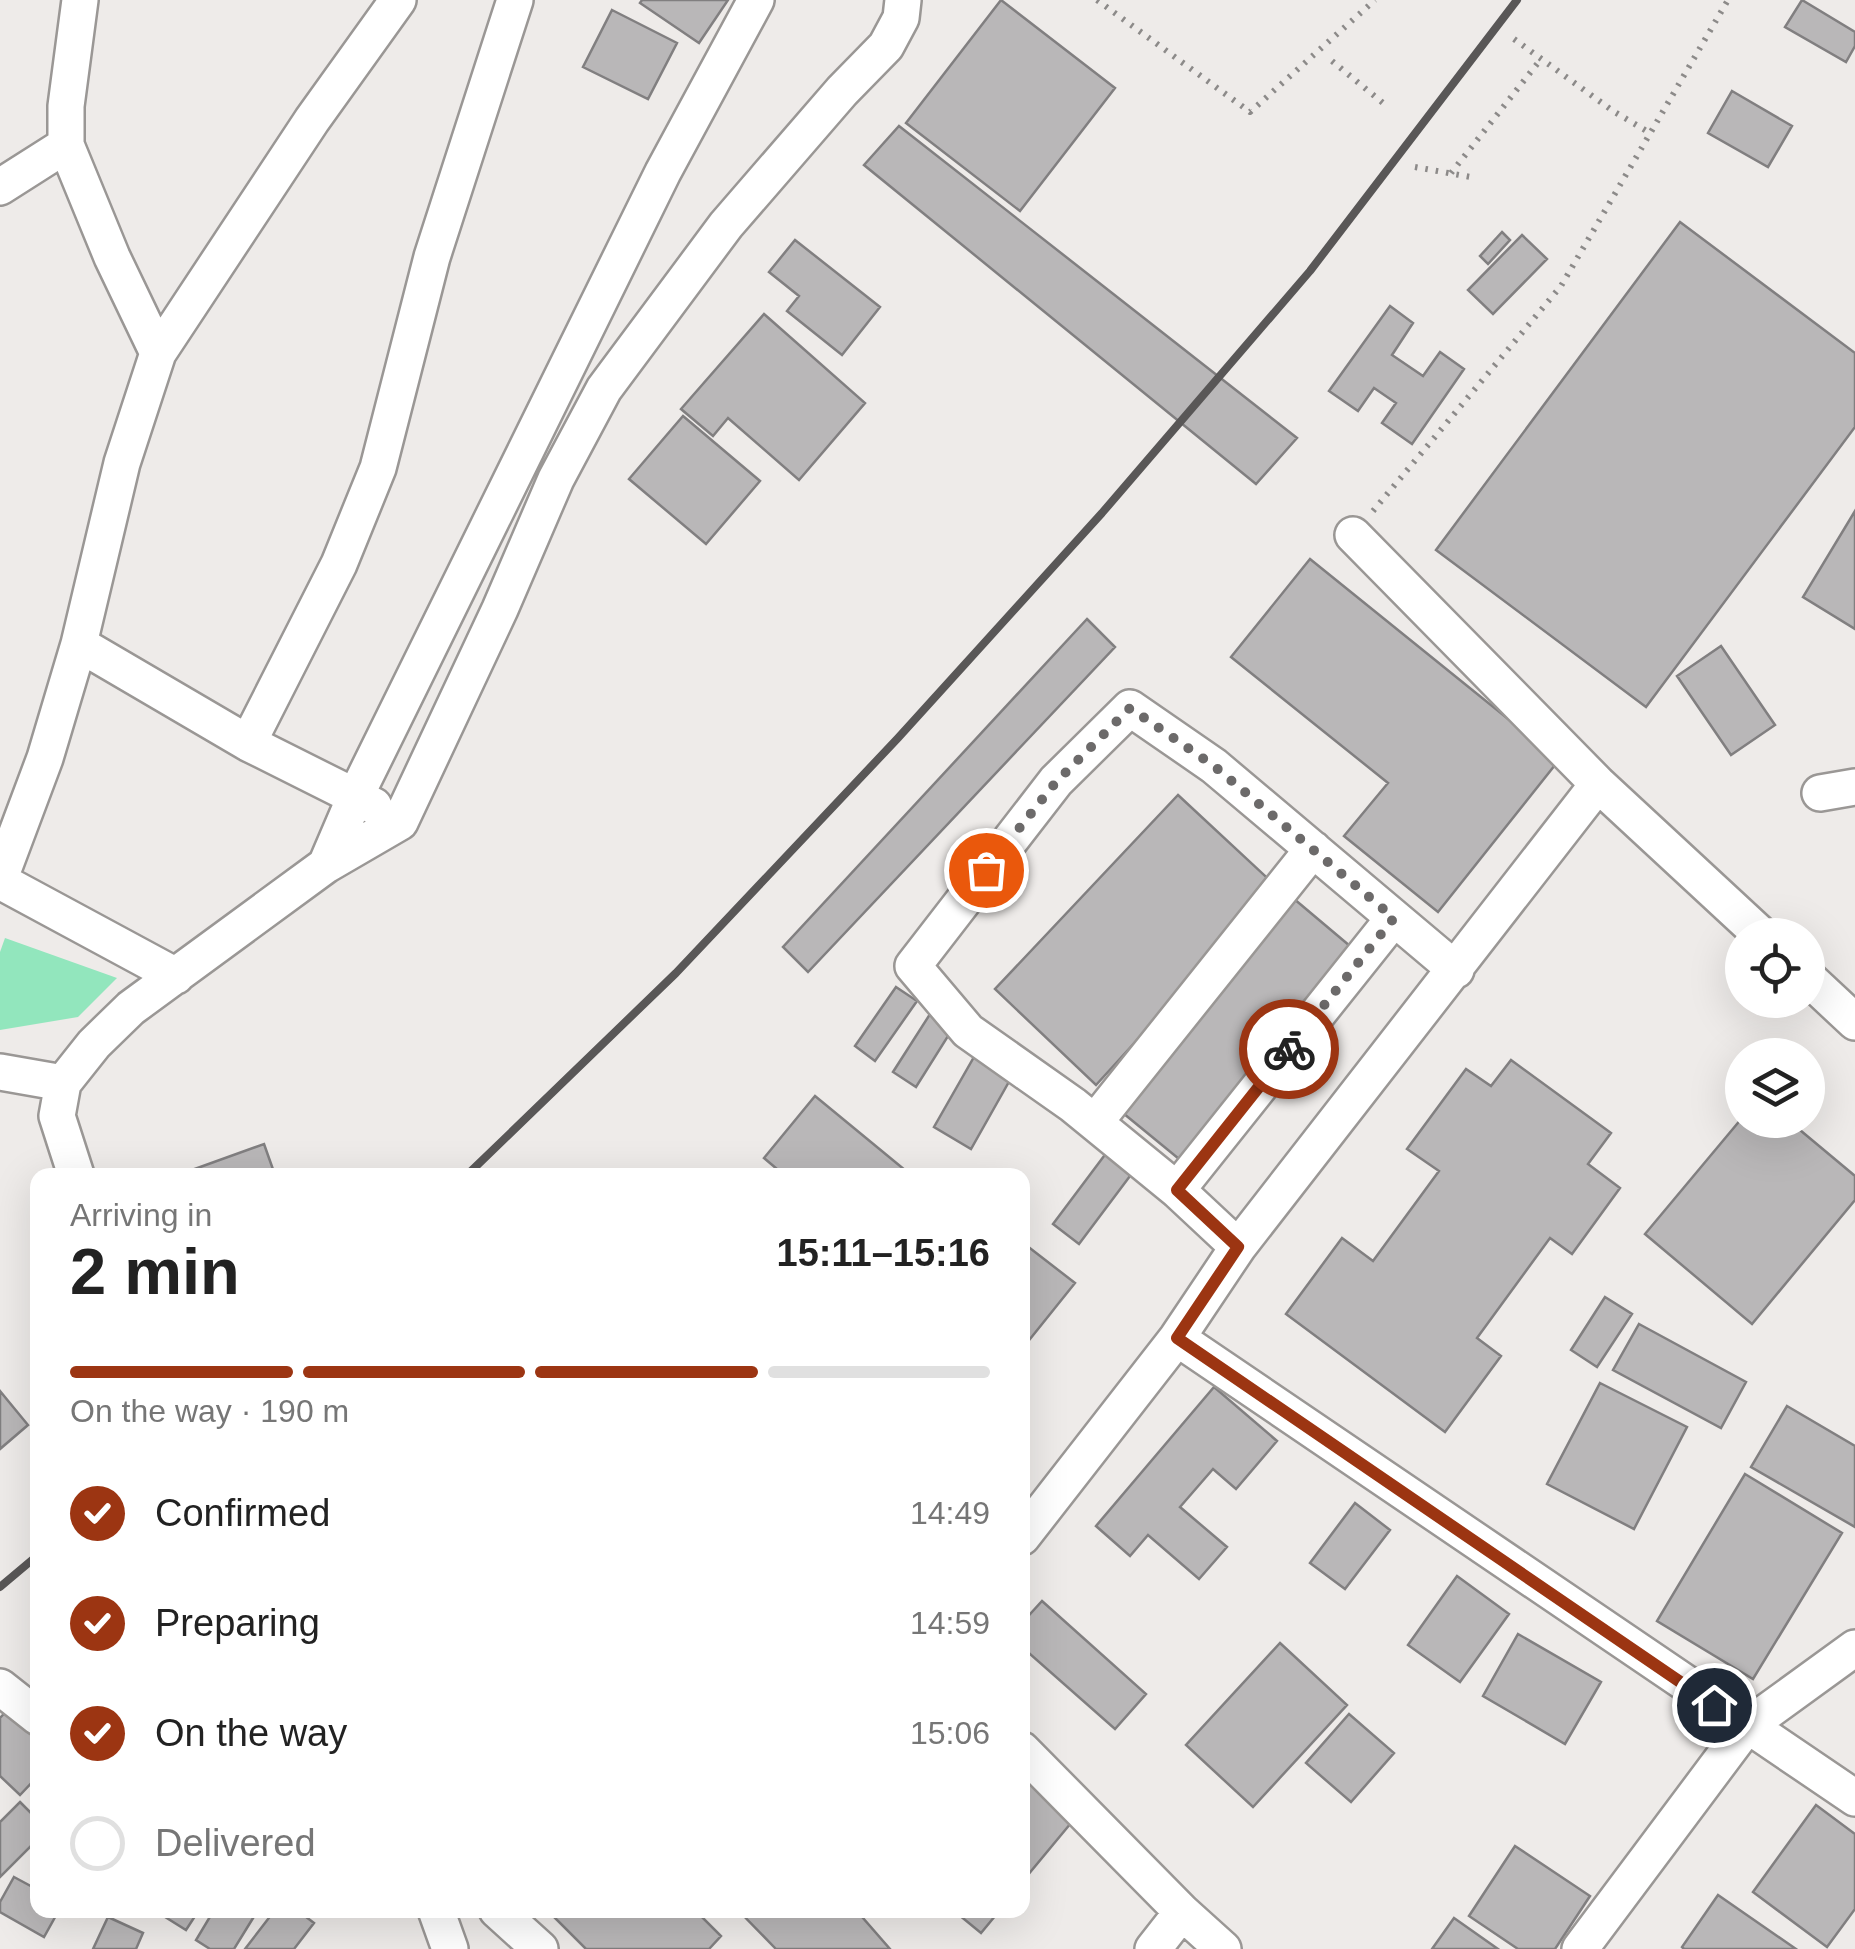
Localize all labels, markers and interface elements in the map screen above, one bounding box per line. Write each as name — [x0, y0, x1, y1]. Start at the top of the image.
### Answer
pin — [944, 828, 1029, 913]
icon: bag — [959, 843, 1014, 898]
map controls — [1725, 918, 1825, 1138]
button: locate — [1725, 918, 1825, 1018]
courier — [1239, 999, 1339, 1099]
icon: bike — [1262, 1022, 1317, 1077]
button: layers — [1725, 1038, 1825, 1138]
text: Arriving in — [70, 1197, 212, 1233]
text: 15:11–15:16 — [777, 1232, 990, 1274]
text: 2 min — [70, 1235, 240, 1308]
text: On the way · 190 m — [70, 1393, 349, 1429]
icon: check — [70, 1486, 125, 1541]
text: Confirmed — [155, 1492, 330, 1534]
text: 14:49 — [910, 1495, 990, 1531]
icon: check — [70, 1596, 125, 1651]
text: Preparing — [155, 1602, 320, 1644]
text: 14:59 — [910, 1605, 990, 1641]
pin — [1672, 1663, 1757, 1748]
icon: home — [1687, 1678, 1742, 1733]
icon: check — [70, 1706, 125, 1761]
text: On the way — [155, 1712, 347, 1754]
text: 15:06 — [910, 1715, 990, 1751]
text: Delivered — [155, 1822, 316, 1864]

